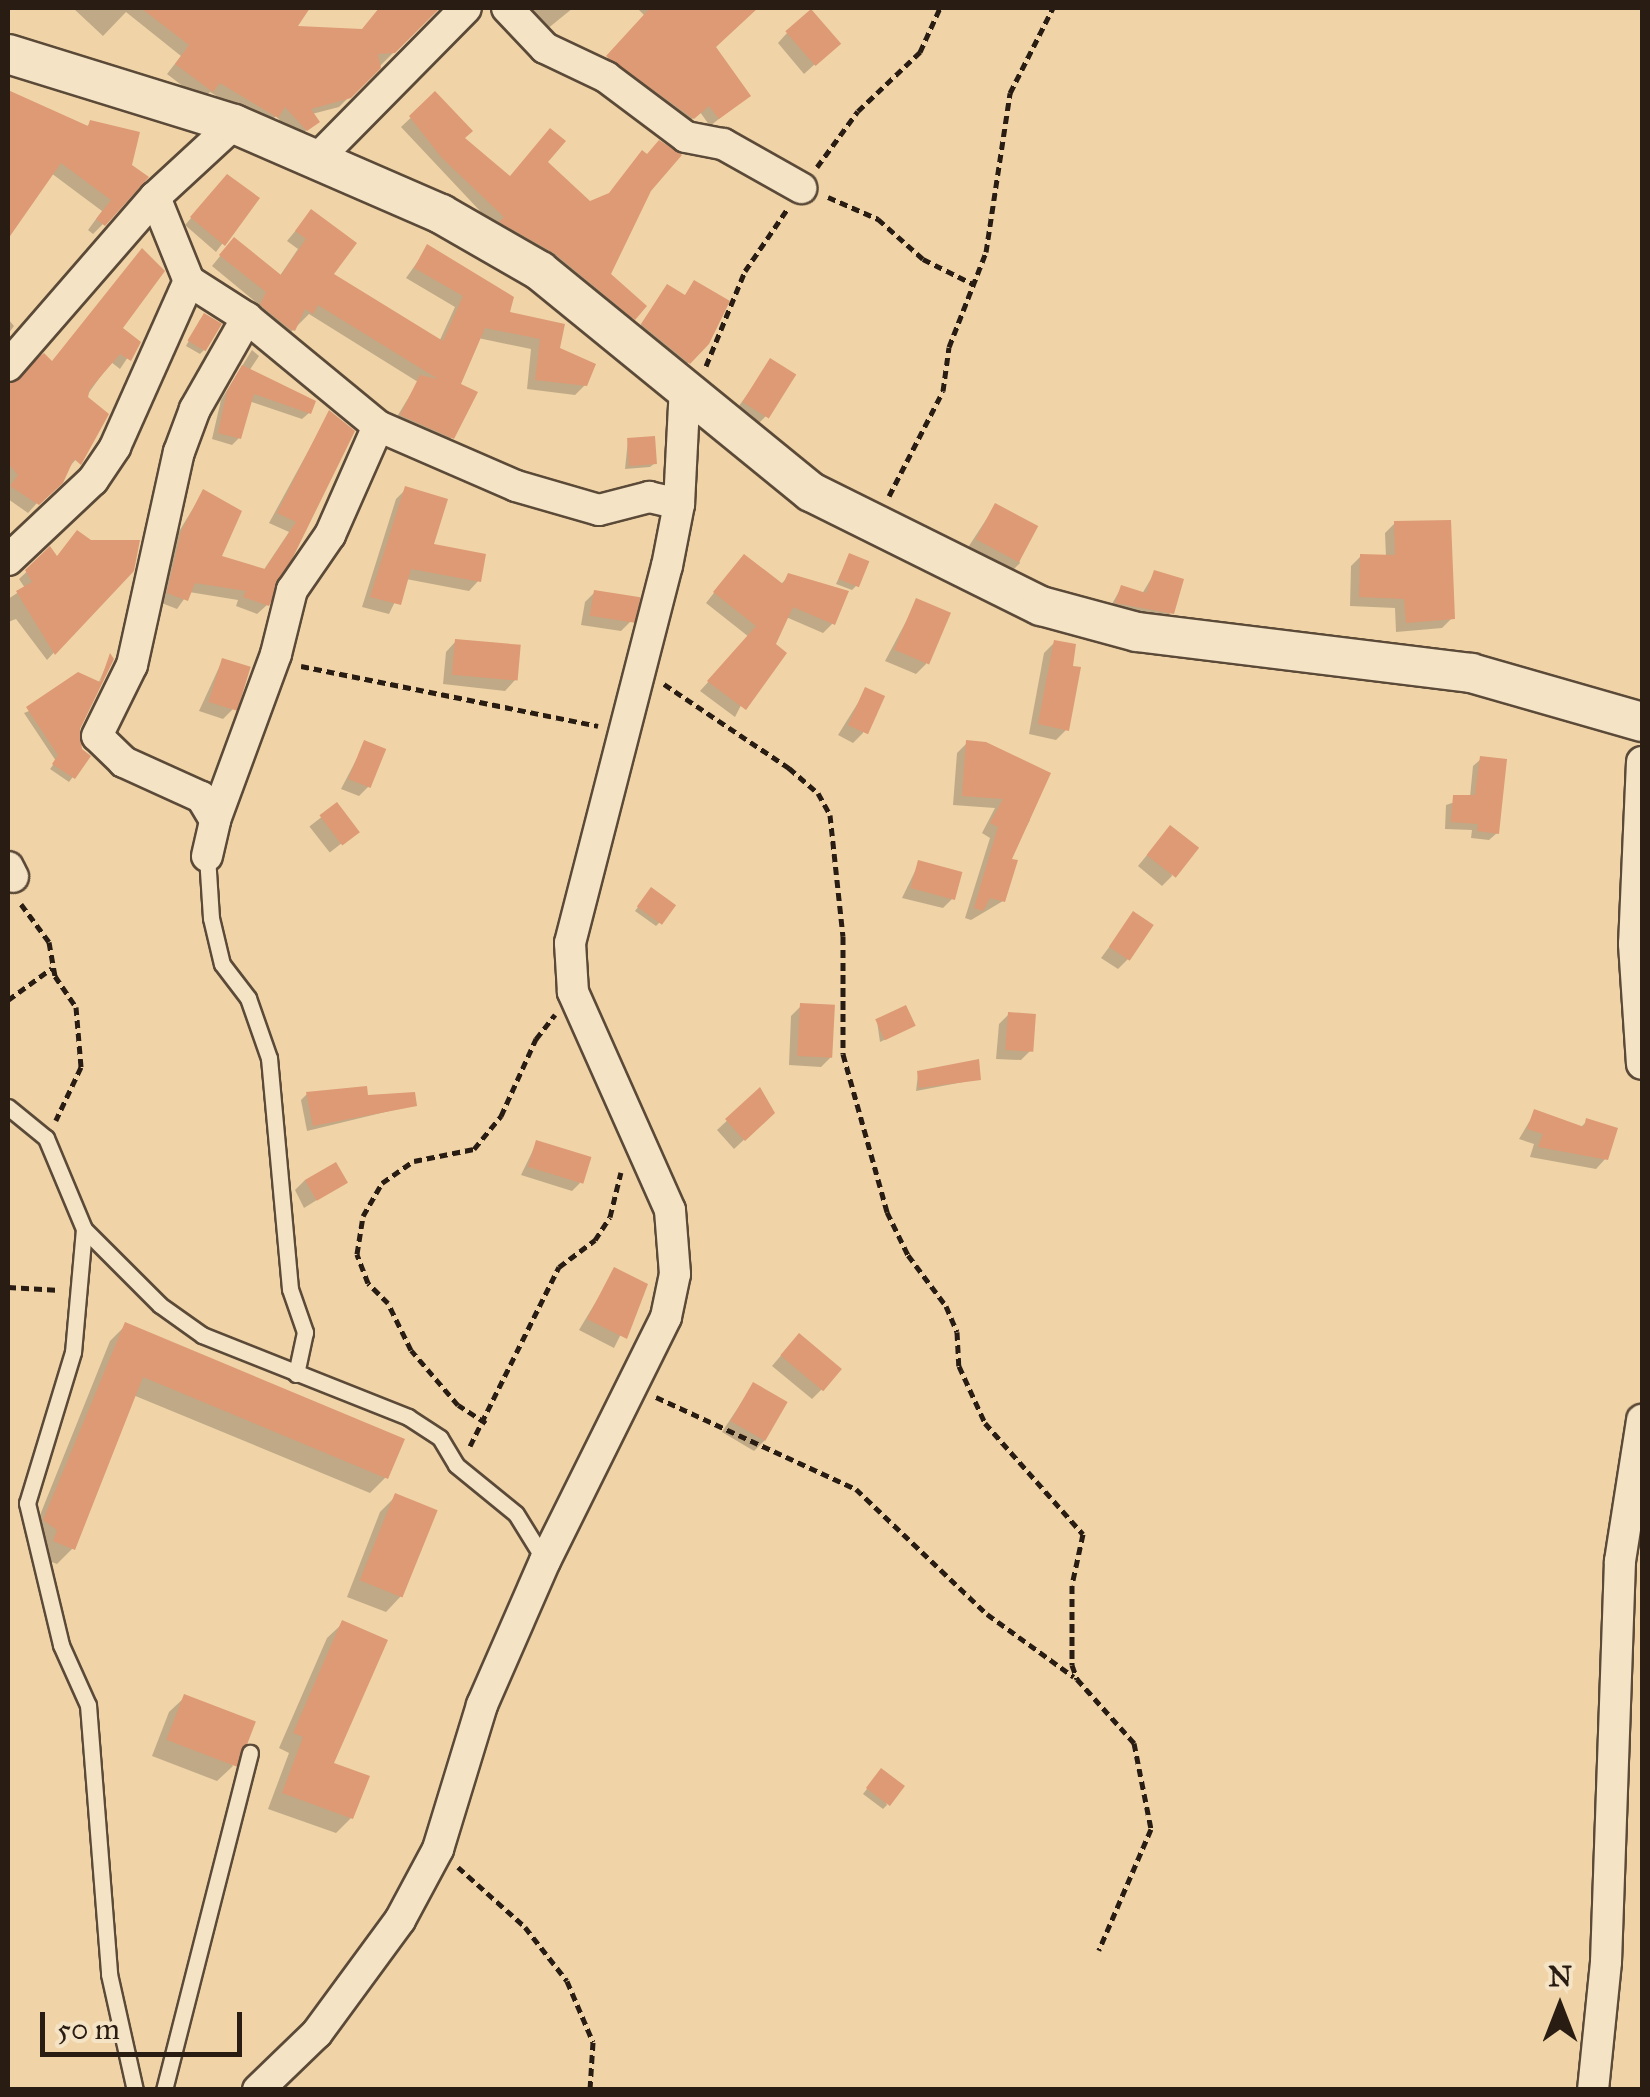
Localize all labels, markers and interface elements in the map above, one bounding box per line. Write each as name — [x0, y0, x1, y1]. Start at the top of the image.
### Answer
north arrow — [1510, 1957, 1610, 2057]
text: N — [1548, 1959, 1572, 1994]
scale bar — [45, 1992, 248, 2054]
text: 50 m — [57, 2011, 120, 2047]

